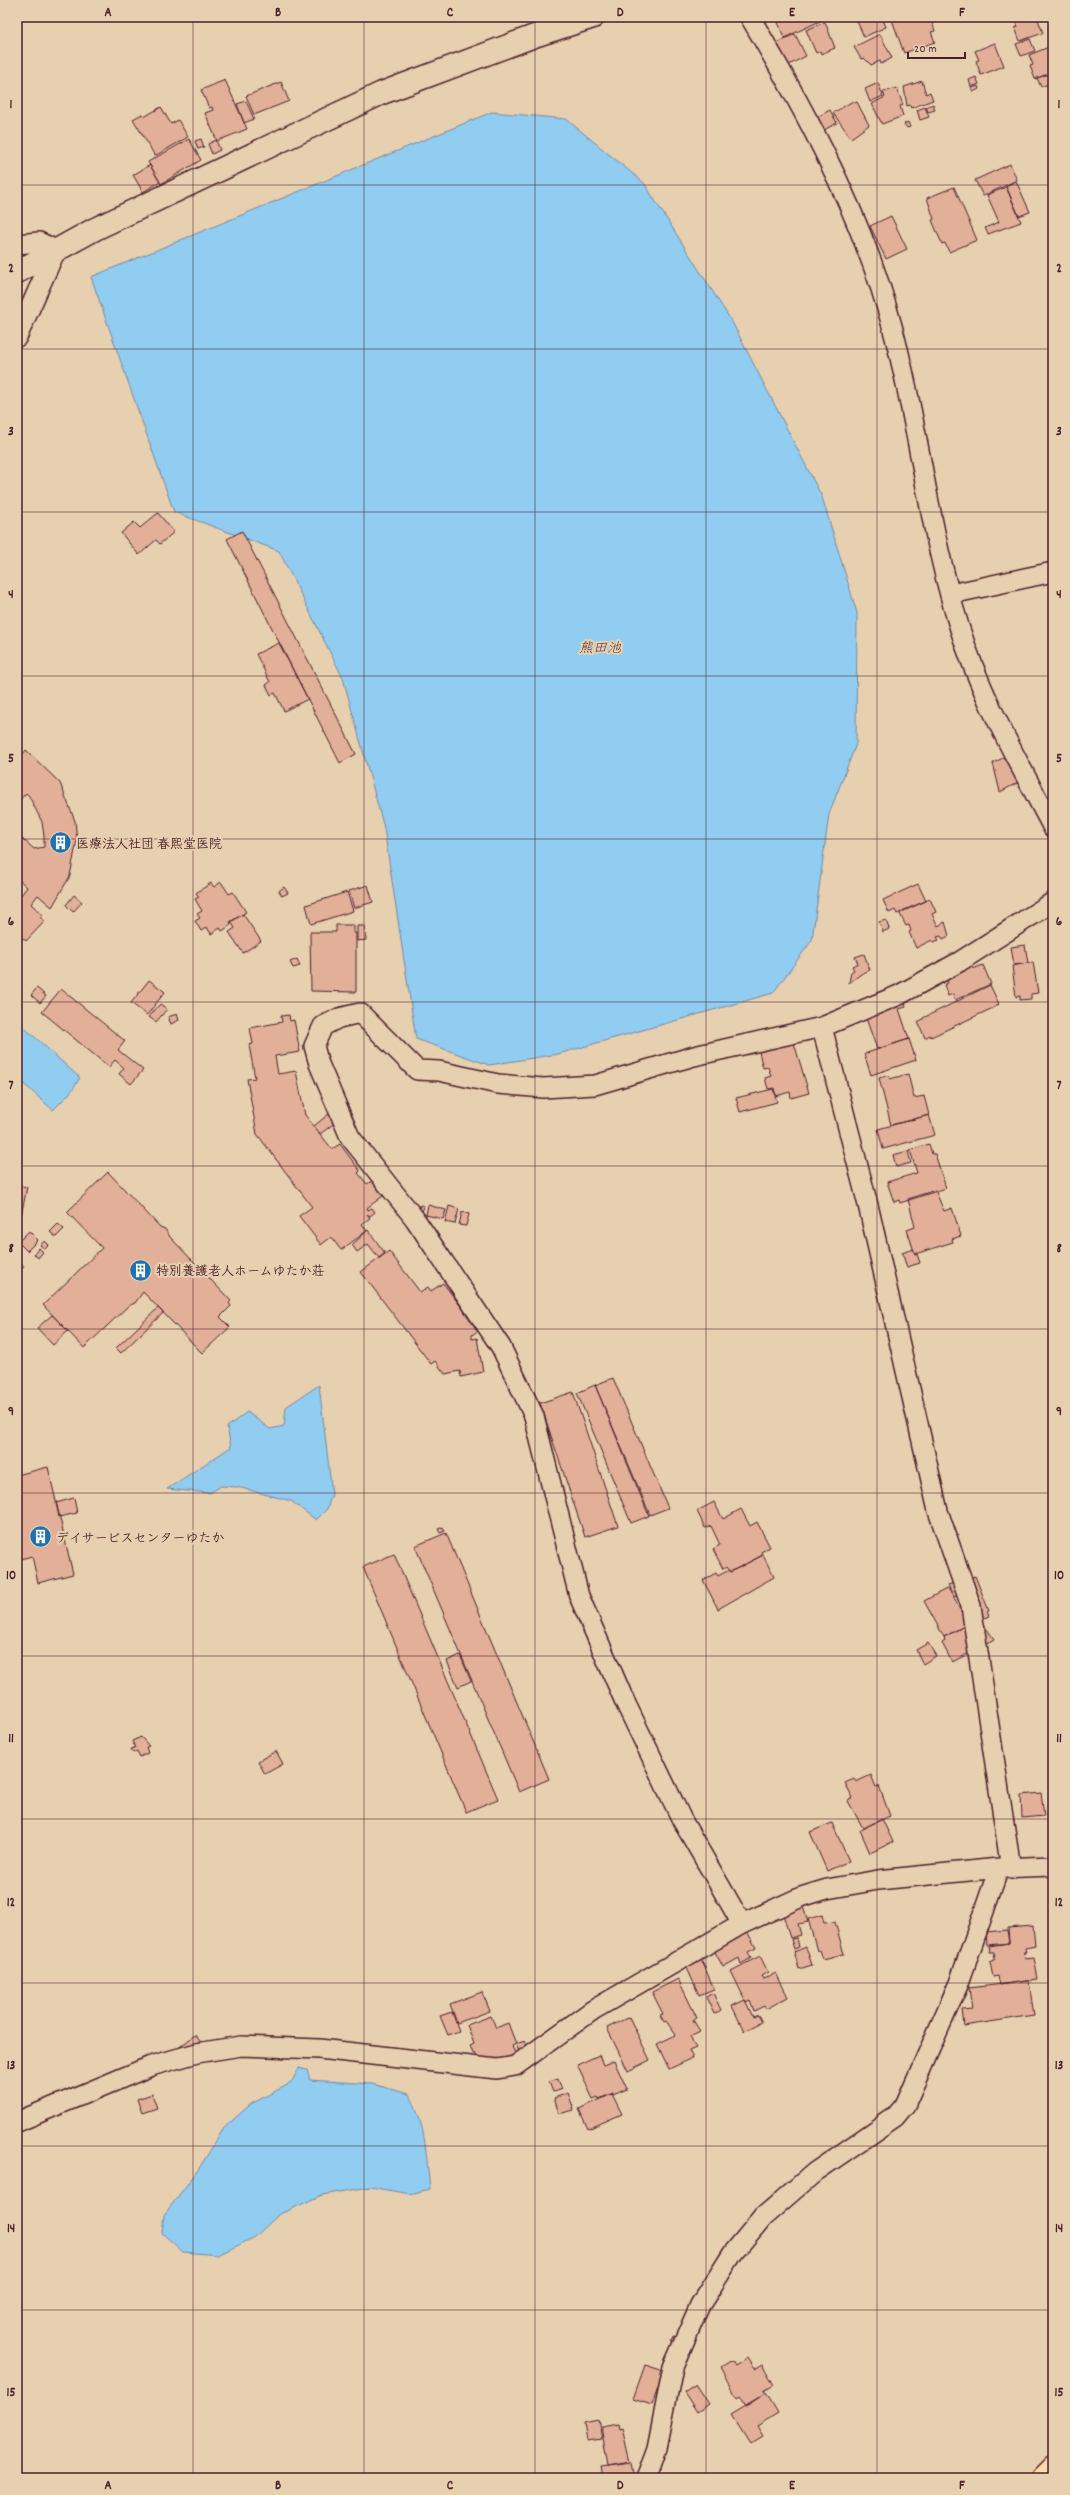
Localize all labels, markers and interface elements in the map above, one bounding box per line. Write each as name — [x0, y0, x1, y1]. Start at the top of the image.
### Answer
text: A — [104, 4, 112, 23]
text: B — [275, 4, 281, 23]
text: C — [447, 4, 454, 23]
text: D — [617, 4, 624, 23]
text: E — [789, 4, 796, 23]
text: F — [959, 4, 965, 23]
scale bar — [908, 34, 965, 60]
text: 20 m — [914, 41, 937, 58]
text: 1 — [10, 96, 13, 115]
text: 1 — [1058, 96, 1061, 115]
text: 2 — [8, 260, 14, 279]
text: 2 — [1056, 260, 1062, 279]
text: 3 — [8, 423, 14, 442]
text: 3 — [1056, 423, 1062, 442]
text: 4 — [8, 586, 14, 605]
text: 4 — [1056, 586, 1062, 605]
water label: 熊田池 — [579, 639, 622, 659]
text: 5 — [8, 750, 14, 769]
text: 5 — [1056, 750, 1062, 769]
building icon: 医療法人社団 春熙堂医院 — [47, 830, 73, 856]
place label: 医療法人社団 春熙堂医院 — [76, 836, 222, 855]
text: 6 — [8, 913, 15, 932]
text: 6 — [1056, 913, 1063, 932]
text: 7 — [9, 1077, 14, 1096]
text: 7 — [1057, 1077, 1062, 1096]
text: 8 — [8, 1240, 14, 1259]
text: 8 — [1056, 1240, 1062, 1259]
building icon: 特別養護老人ホームゆたか荘 — [128, 1257, 154, 1283]
place label: 特別養護老人ホームゆたか荘 — [156, 1263, 324, 1282]
text: 9 — [8, 1403, 14, 1422]
text: 9 — [1056, 1403, 1062, 1422]
building icon: デイサービスセンターゆたか — [28, 1524, 54, 1550]
place label: デイサービスセンターゆたか — [56, 1530, 224, 1549]
text: 10 — [6, 1567, 16, 1586]
text: 10 — [1054, 1567, 1064, 1586]
text: 11 — [8, 1730, 14, 1749]
text: 11 — [1056, 1730, 1062, 1749]
text: 12 — [7, 1894, 16, 1913]
text: 12 — [1055, 1894, 1064, 1913]
text: 13 — [7, 2057, 16, 2076]
text: 13 — [1055, 2057, 1064, 2076]
text: 14 — [7, 2220, 15, 2239]
text: 14 — [1055, 2220, 1063, 2239]
text: 15 — [7, 2384, 15, 2403]
text: 15 — [1055, 2384, 1063, 2403]
text: A — [104, 2477, 112, 2495]
text: B — [275, 2477, 281, 2495]
text: C — [447, 2477, 454, 2495]
text: D — [617, 2477, 624, 2495]
text: E — [789, 2477, 796, 2495]
text: F — [959, 2477, 965, 2495]

